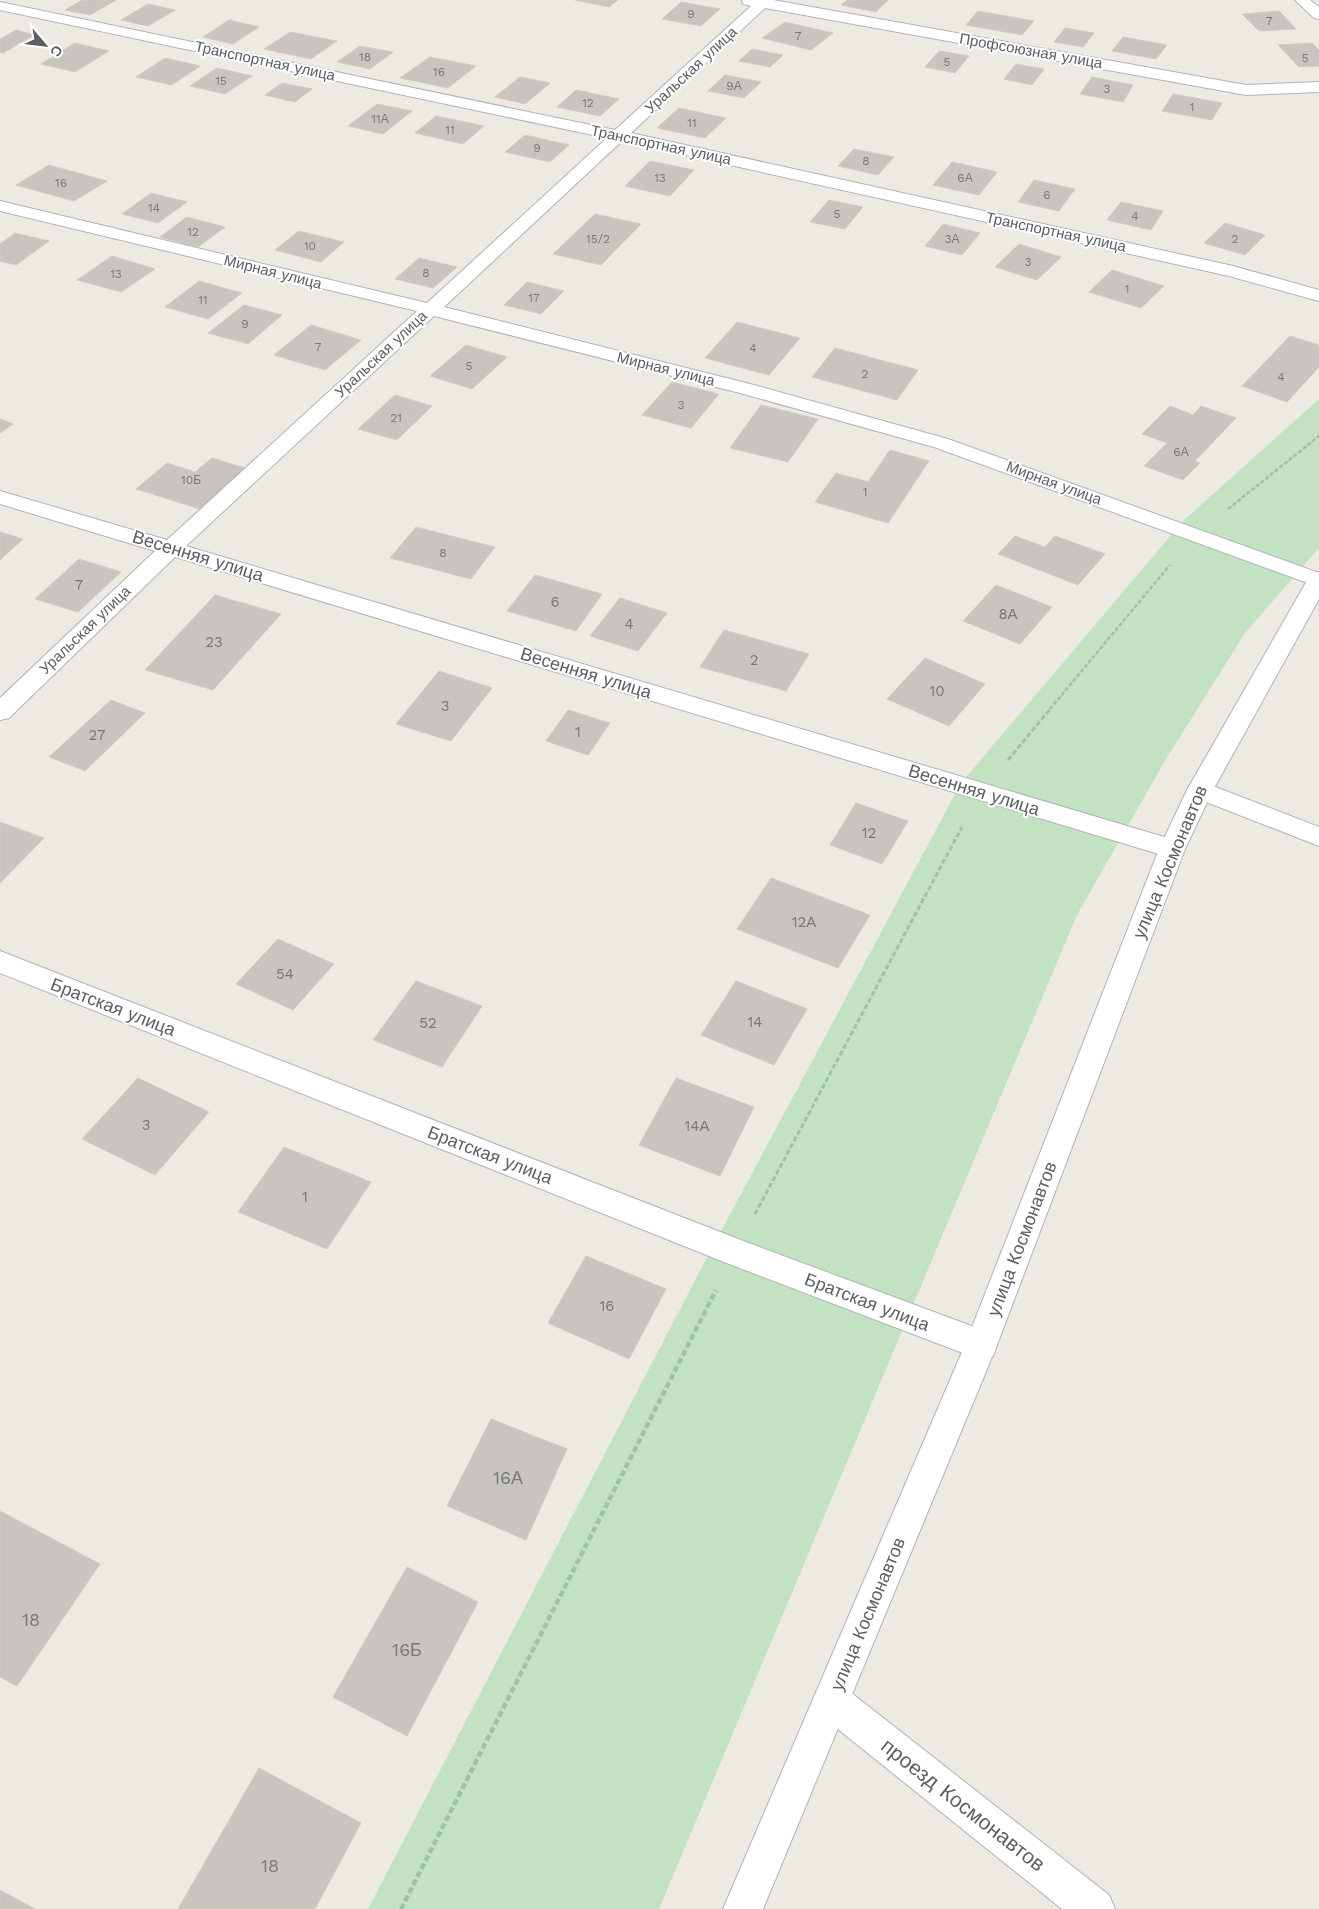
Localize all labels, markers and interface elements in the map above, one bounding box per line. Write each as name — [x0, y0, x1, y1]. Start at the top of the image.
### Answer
house number: 9 — [687, 7, 695, 21]
house number: 7 — [1266, 14, 1273, 28]
north arrow — [20, 20, 70, 70]
street label: Уральская улица — [641, 22, 741, 117]
house number: 7 — [795, 29, 802, 43]
street label: Профсоюзная улица — [958, 30, 1105, 73]
street label: Транспортная улица — [193, 37, 338, 85]
text: С — [47, 43, 66, 59]
house number: 18 — [359, 50, 371, 64]
house number: 5 — [1302, 51, 1309, 65]
house number: 5 — [944, 55, 951, 69]
house number: 16 — [433, 65, 445, 79]
house number: 15 — [215, 74, 227, 88]
house number: 9А — [726, 79, 742, 93]
house number: 3 — [1104, 82, 1111, 96]
house number: 12 — [582, 96, 594, 110]
house number: 1 — [1190, 100, 1194, 114]
house number: 11А — [371, 112, 389, 126]
house number: 11 — [687, 116, 697, 130]
street label: Транспортная улица — [589, 121, 734, 169]
house number: 11 — [445, 123, 455, 137]
house number: 9 — [533, 141, 541, 155]
house number: 8 — [862, 154, 870, 168]
house number: 13 — [654, 171, 666, 185]
house number: 6А — [957, 171, 973, 185]
house number: 16 — [55, 176, 67, 190]
house number: 6 — [1043, 188, 1051, 202]
house number: 14 — [148, 201, 160, 215]
house number: 5 — [834, 207, 841, 221]
street label: Транспортная улица — [984, 208, 1129, 256]
house number: 4 — [1131, 209, 1139, 223]
house number: 12 — [187, 225, 199, 239]
house number: 15/2 — [586, 232, 610, 246]
house number: 3А — [945, 232, 960, 246]
house number: 2 — [1232, 232, 1239, 246]
house number: 10 — [304, 239, 316, 253]
street label: Мирная улица — [222, 251, 324, 293]
house number: 3 — [1025, 255, 1032, 269]
house number: 8 — [422, 266, 430, 280]
house number: 13 — [110, 267, 122, 281]
house number: 1 — [1125, 282, 1129, 296]
house number: 17 — [528, 291, 540, 305]
house number: 11 — [198, 293, 208, 307]
street label: Уральская улица — [331, 306, 431, 401]
house number: 9 — [241, 317, 249, 331]
house number: 7 — [315, 340, 322, 354]
house number: 4 — [749, 341, 757, 355]
street label: Мирная улица — [615, 348, 717, 390]
house number: 5 — [466, 359, 473, 373]
house number: 2 — [862, 367, 869, 381]
house number: 4 — [1277, 370, 1285, 384]
house number: 3 — [678, 398, 685, 412]
house number: 21 — [390, 411, 402, 425]
house number: 6А — [1173, 445, 1189, 459]
street label: Мирная улица — [1004, 457, 1105, 509]
house number: 10Б — [181, 473, 201, 487]
house number: 1 — [863, 485, 867, 499]
street label: Весенняя улица — [130, 526, 267, 586]
house number: 8 — [439, 546, 447, 560]
house number: 7 — [75, 576, 83, 594]
street label: Уральская улица — [36, 582, 135, 678]
house number: 6 — [550, 593, 560, 611]
house number: 8А — [998, 605, 1018, 623]
house number: 4 — [624, 615, 634, 633]
house number: 23 — [205, 633, 223, 651]
street label: Весенняя улица — [518, 643, 655, 703]
house number: 2 — [750, 651, 758, 669]
house number: 10 — [929, 682, 945, 700]
house number: 3 — [441, 697, 449, 715]
house number: 1 — [575, 723, 581, 741]
house number: 27 — [89, 726, 105, 744]
street label: Весенняя улица — [906, 760, 1043, 820]
street label: улица Космонавтов — [1128, 782, 1211, 942]
house number: 12 — [862, 824, 876, 842]
house number: 12А — [792, 913, 816, 931]
house number: 54 — [276, 965, 294, 983]
street label: Братская улица — [48, 973, 180, 1040]
house number: 14 — [747, 1013, 763, 1031]
house number: 52 — [419, 1014, 437, 1032]
house number: 3 — [142, 1116, 150, 1134]
house number: 14А — [684, 1117, 710, 1135]
street label: Братская улица — [425, 1121, 557, 1188]
street label: улица Космонавтов — [982, 1158, 1061, 1319]
house number: 1 — [302, 1188, 308, 1206]
street label: Братская улица — [802, 1268, 934, 1335]
house number: 16 — [600, 1297, 614, 1315]
house number: 16А — [493, 1467, 523, 1488]
street label: улица Космонавтов — [826, 1534, 909, 1694]
house number: 18 — [22, 1609, 40, 1630]
house number: 16Б — [392, 1639, 422, 1660]
street label: проезд Космонавтов — [876, 1733, 1050, 1876]
house number: 18 — [261, 1855, 279, 1876]

